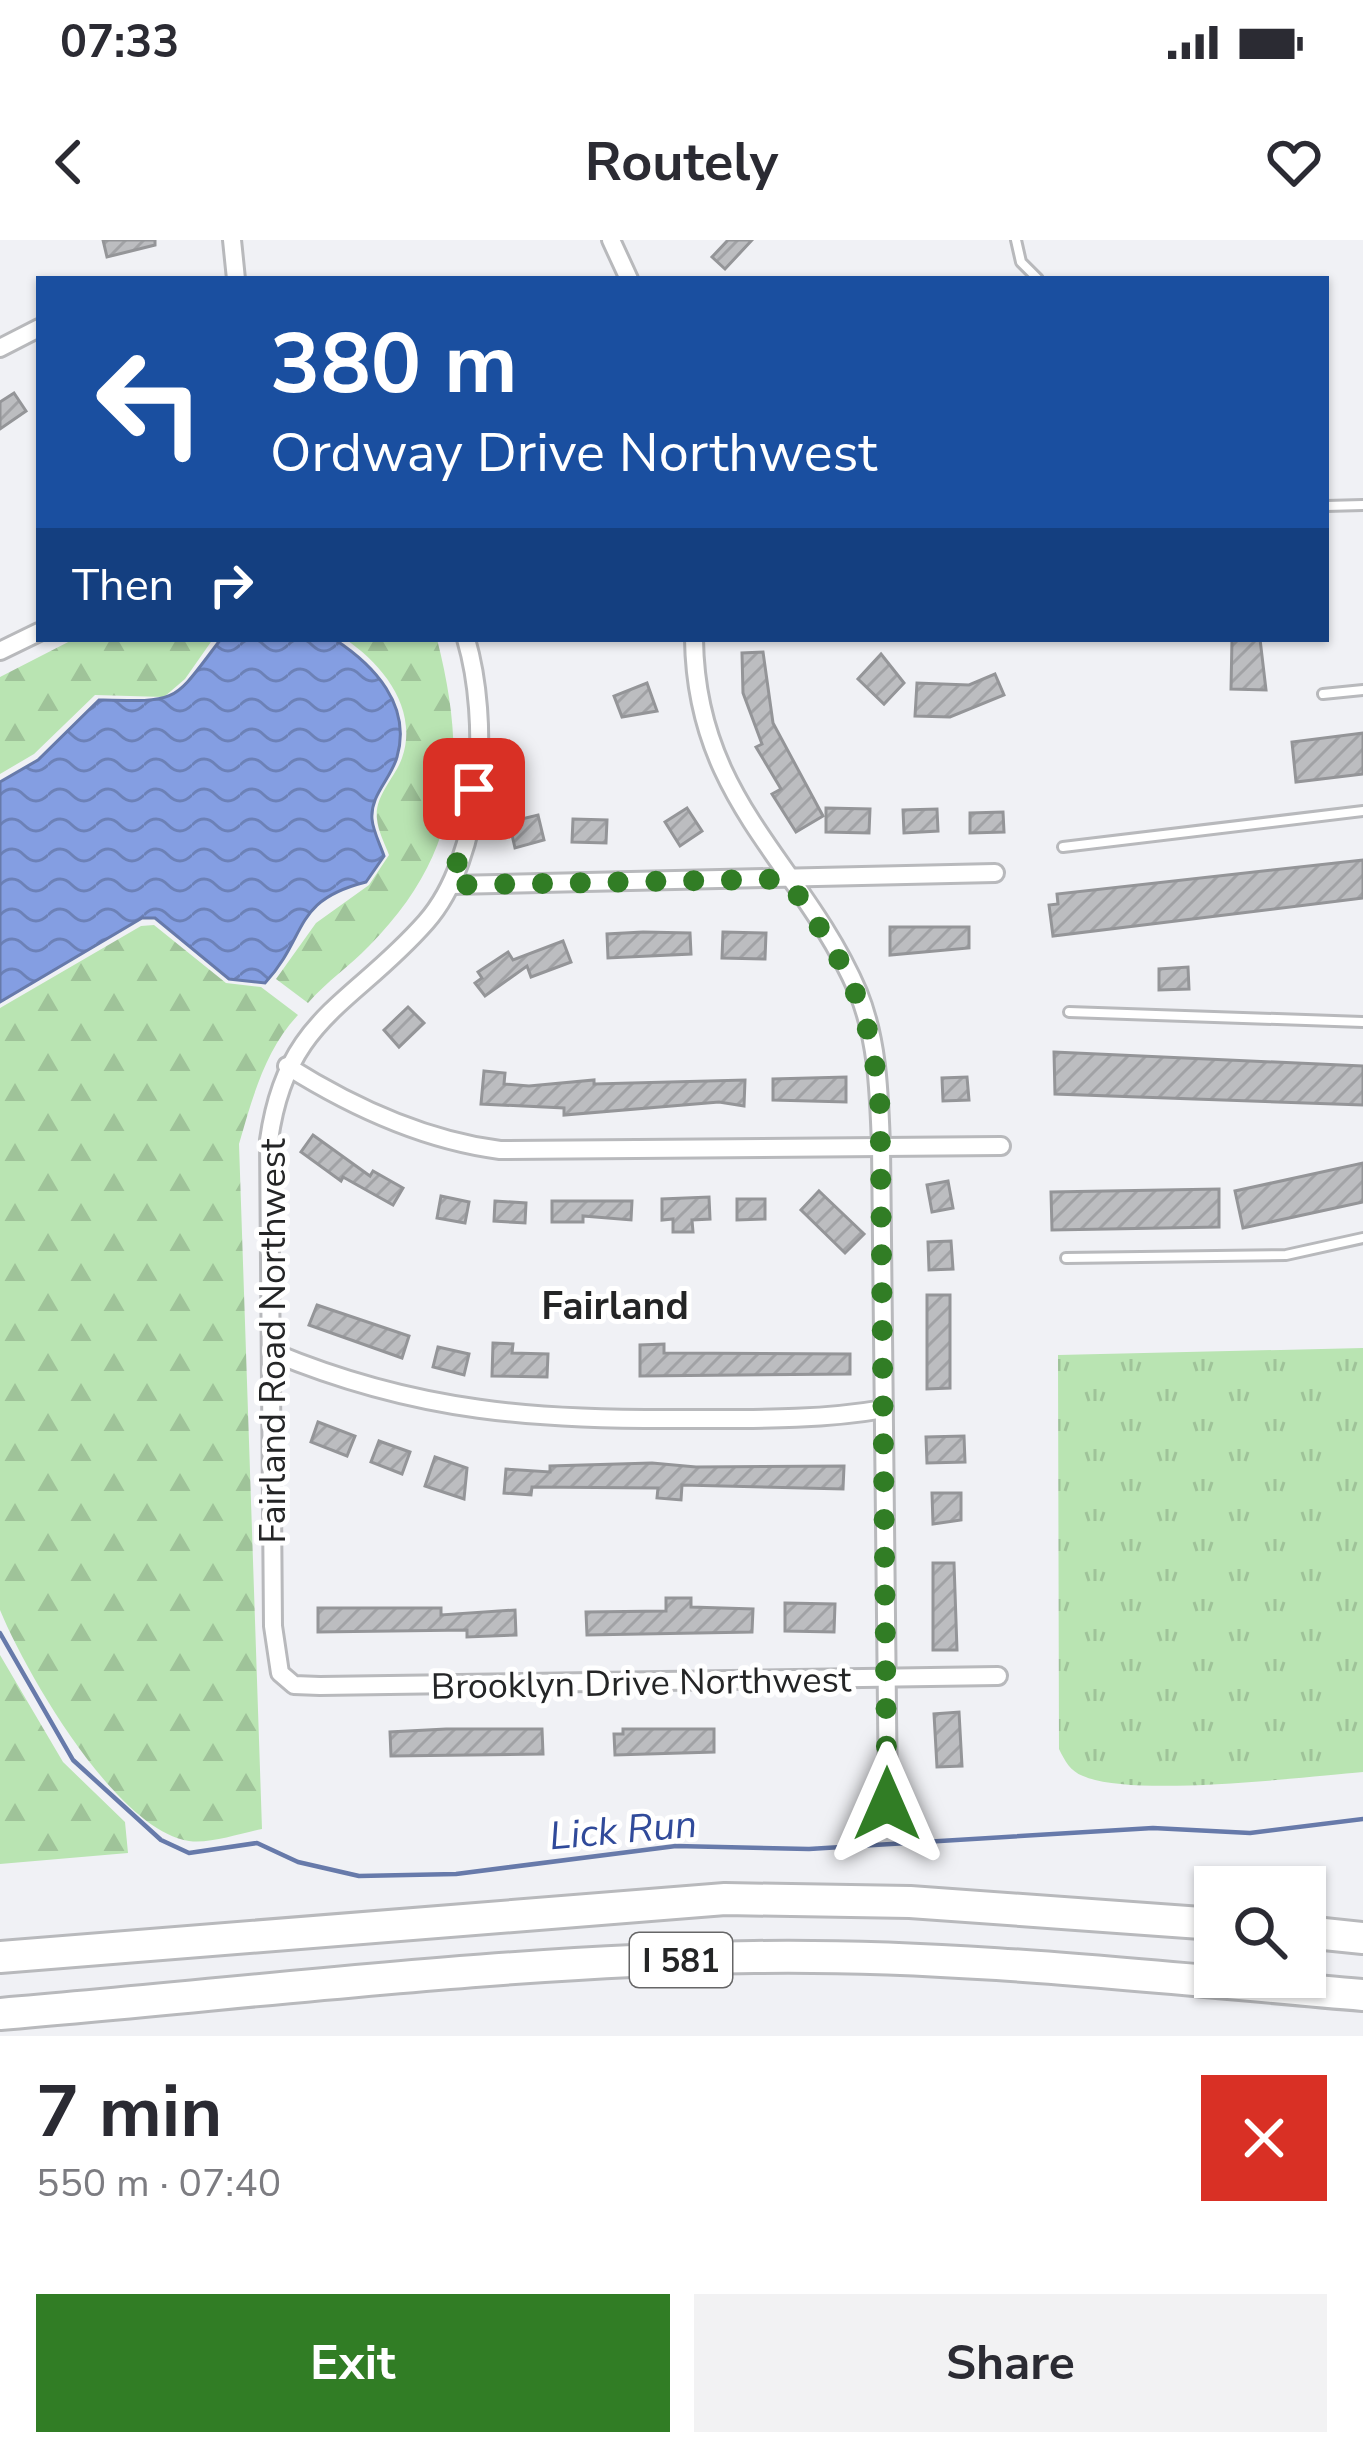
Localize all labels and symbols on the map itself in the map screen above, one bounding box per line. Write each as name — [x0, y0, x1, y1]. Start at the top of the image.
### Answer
pin — [423, 738, 525, 840]
street label: Fairland Road Northwest — [249, 1138, 298, 1544]
district label: Fairland — [541, 1280, 689, 1333]
street label: Brooklyn Drive Northwest — [430, 1655, 852, 1712]
position arrow — [824, 1741, 950, 1867]
water label: Lick Run — [547, 1798, 699, 1863]
road number: I 581 — [630, 1933, 732, 1987]

